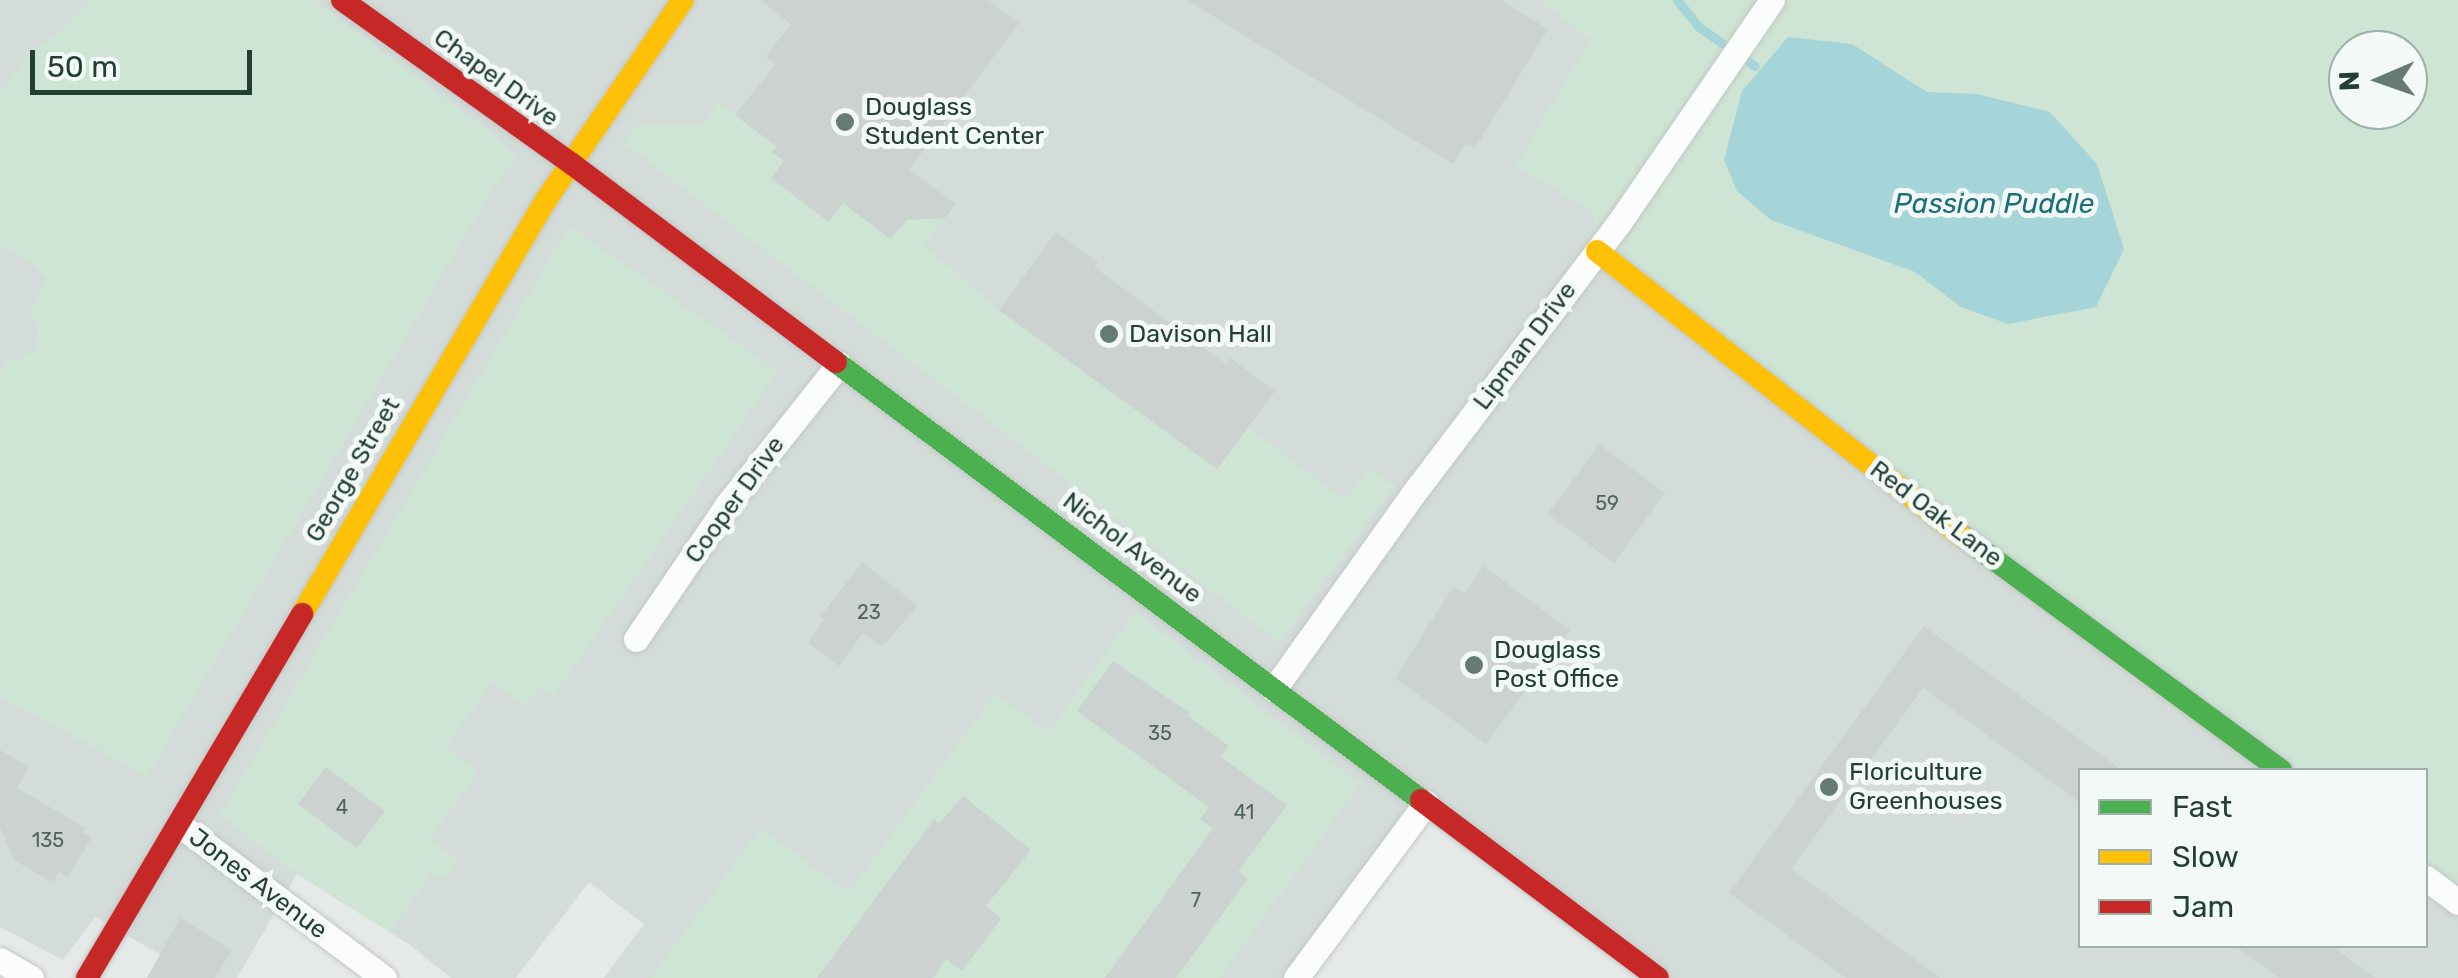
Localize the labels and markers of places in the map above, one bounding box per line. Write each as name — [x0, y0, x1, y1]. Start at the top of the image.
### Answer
place label: Douglass Student Center — [865, 93, 1044, 152]
marker: Douglass Student Center — [834, 111, 856, 133]
place label: Davison Hall — [1129, 319, 1272, 349]
marker: Davison Hall — [1098, 323, 1120, 345]
place label: Douglass Post Office — [1494, 636, 1619, 695]
marker: Douglass Post Office — [1463, 654, 1485, 676]
place label: Floriculture Greenhouses — [1849, 758, 2003, 817]
marker: Floriculture Greenhouses — [1818, 776, 1840, 798]

